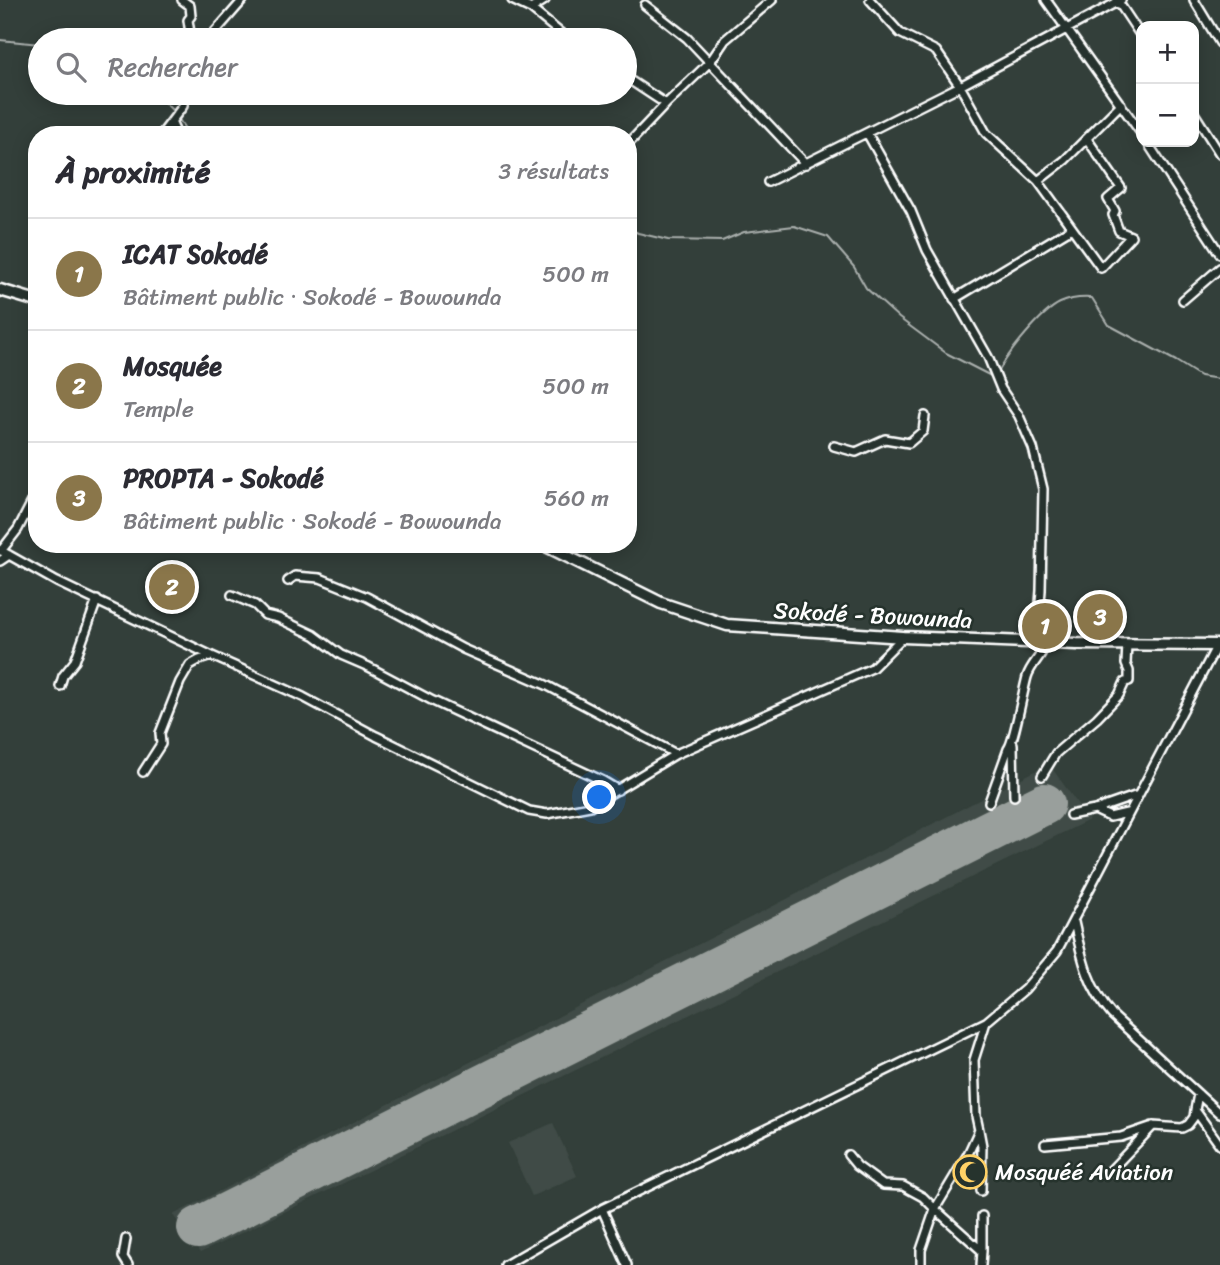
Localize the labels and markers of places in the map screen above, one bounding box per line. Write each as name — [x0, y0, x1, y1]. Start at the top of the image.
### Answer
pin: 2 — [149, 561, 195, 613]
pin: 3 — [1077, 591, 1123, 643]
pin: 1 — [1022, 600, 1068, 652]
place label: Mosquéé Aviation — [995, 1152, 1173, 1193]
mosque icon: Mosquéé Aviation — [951, 1153, 989, 1191]

